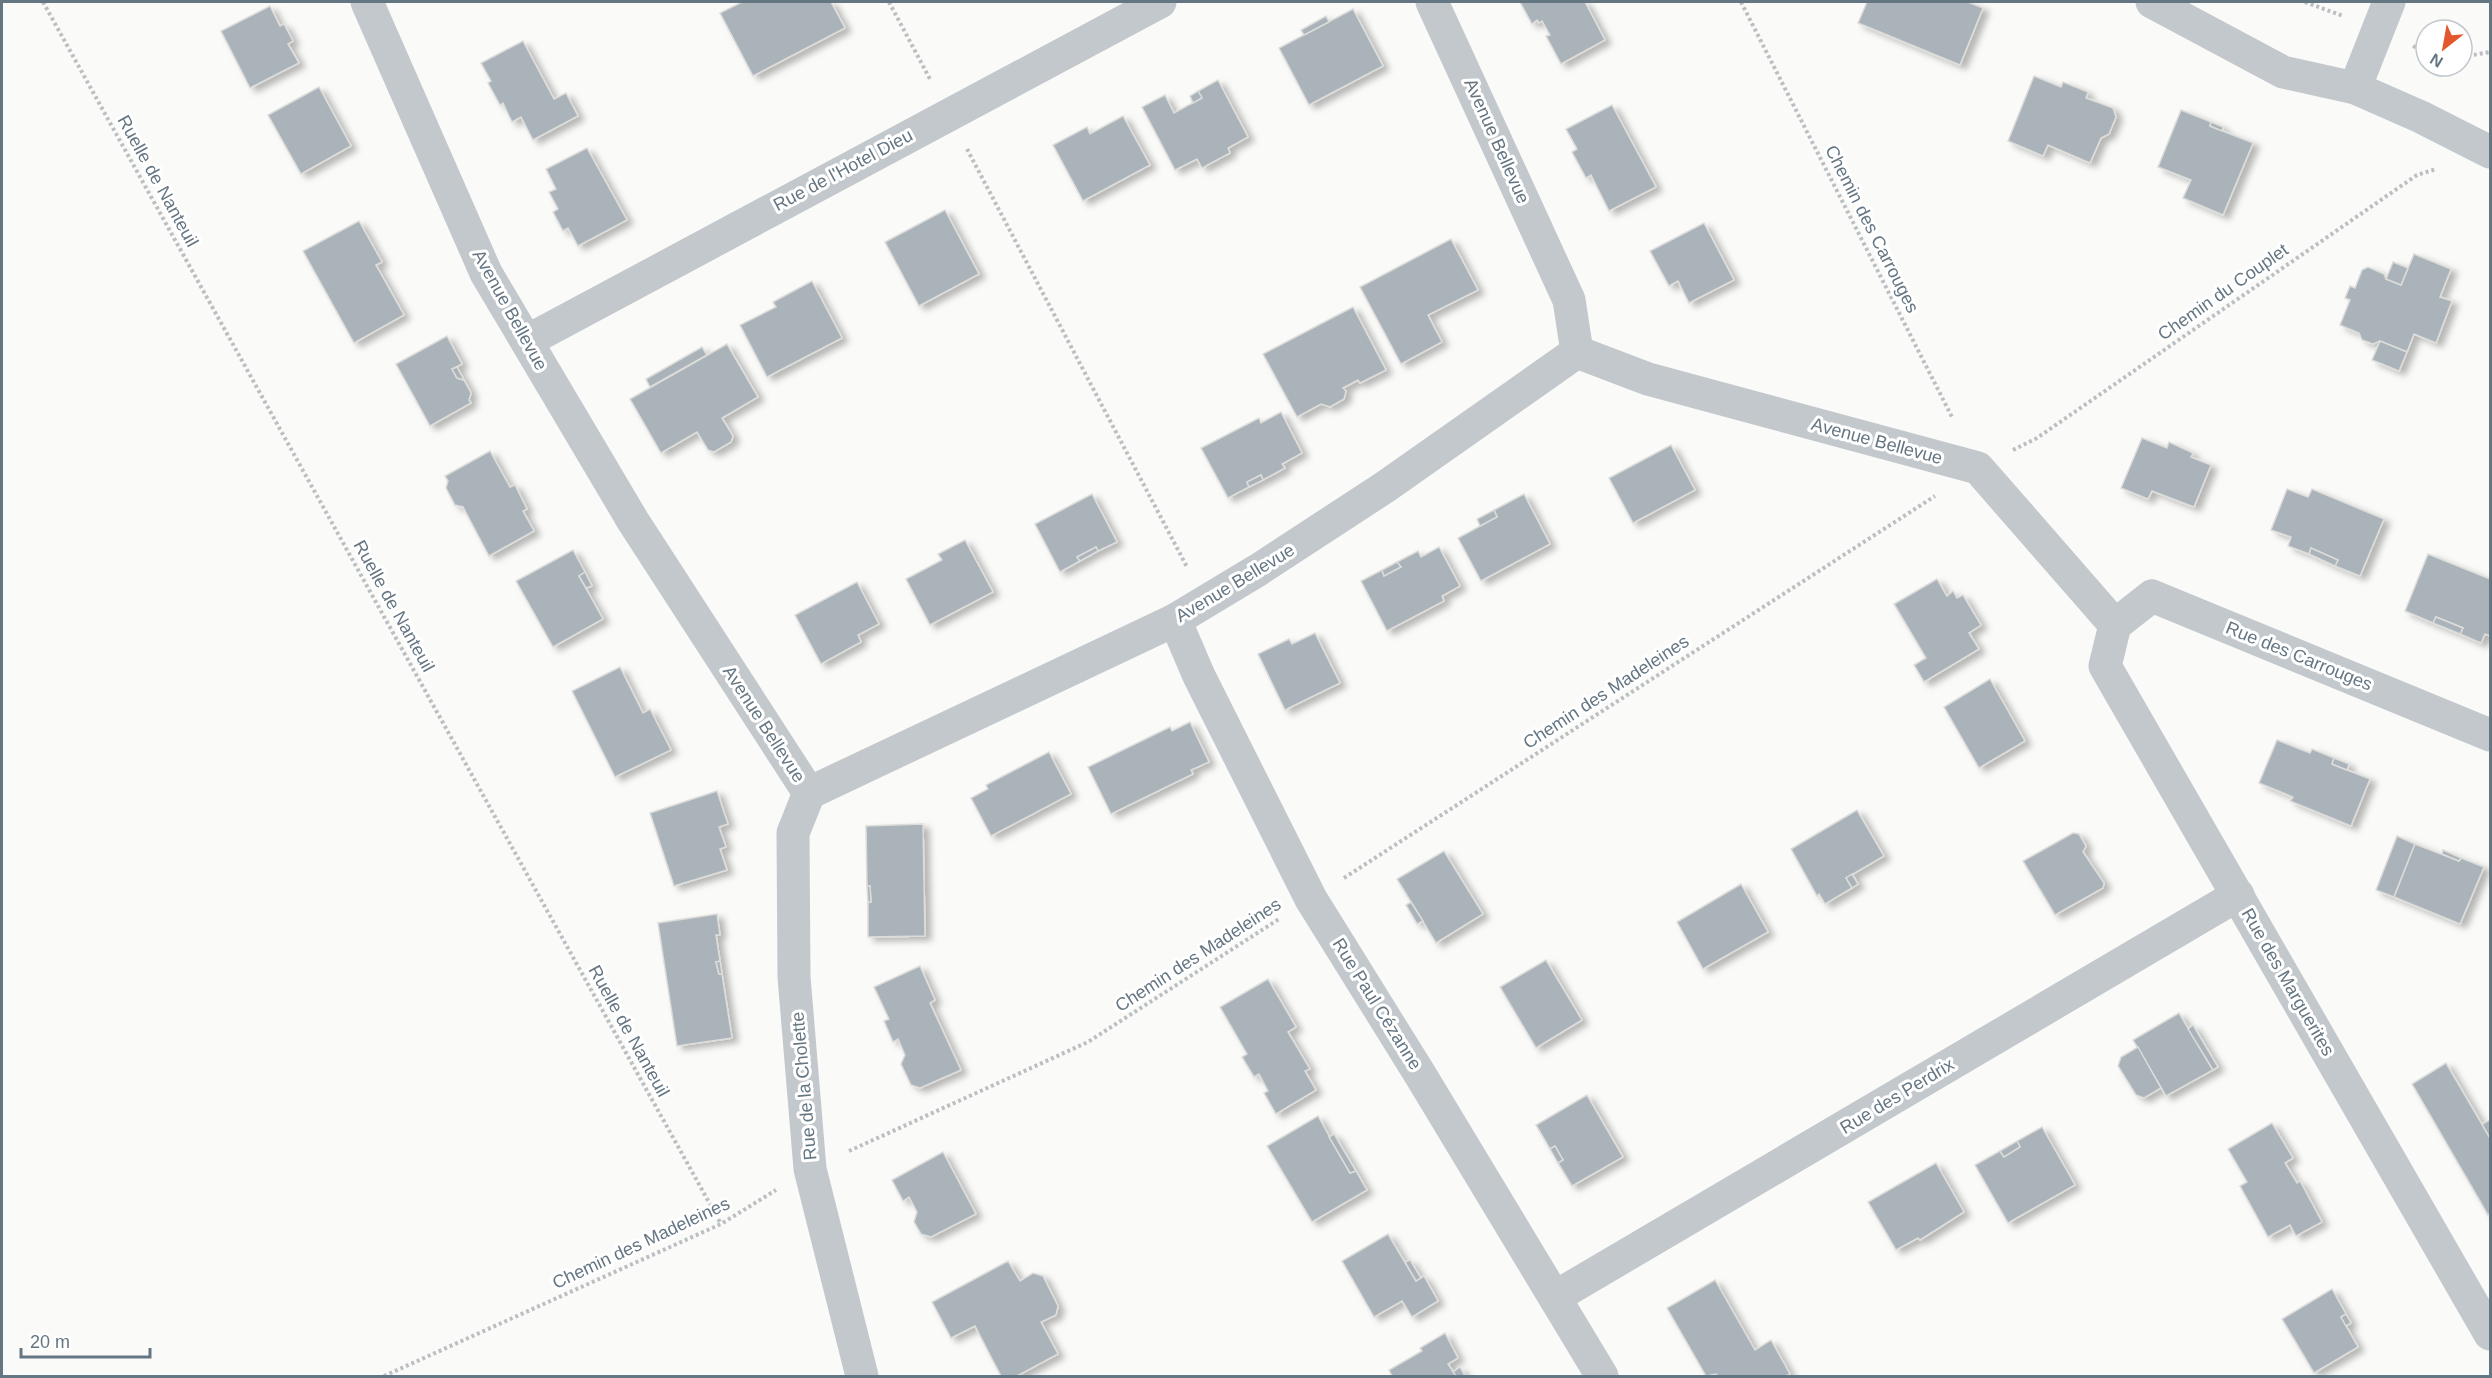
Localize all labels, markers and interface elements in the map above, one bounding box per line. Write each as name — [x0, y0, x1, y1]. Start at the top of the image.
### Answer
north arrow — [2414, 18, 2474, 78]
text: N — [2427, 50, 2446, 71]
street label: Avenue Bellevue — [1460, 75, 1534, 207]
street label: Ruelle de Nanteuil — [114, 112, 202, 250]
street label: Rue de l'Hotel Dieu — [770, 125, 916, 215]
street label: Chemin des Carrouges — [1821, 142, 1923, 316]
street label: Chemin du Couplet — [2154, 240, 2292, 344]
street label: Avenue Bellevue — [469, 246, 551, 374]
street label: Avenue Bellevue — [1809, 414, 1945, 468]
street label: Ruelle de Nanteuil — [350, 537, 438, 675]
street label: Avenue Bellevue — [1172, 540, 1298, 626]
street label: Rue des Carrouges — [2223, 617, 2375, 695]
street label: Chemin des Madeleines — [1520, 631, 1692, 753]
street label: Avenue Bellevue — [719, 662, 809, 786]
street label: Chemin des Madeleines — [1112, 894, 1284, 1016]
street label: Rue des Marguerites — [2238, 905, 2338, 1059]
street label: Rue Paul Cézanne — [1328, 935, 1426, 1073]
street label: Ruelle de Nanteuil — [585, 962, 673, 1100]
street label: Rue de la Cholette — [788, 1011, 820, 1161]
street label: Rue des Perdrix — [1837, 1054, 1957, 1138]
street label: Chemin des Madeleines — [549, 1193, 733, 1293]
scale bar — [21, 1321, 150, 1359]
text: 20 m — [30, 1332, 70, 1352]

